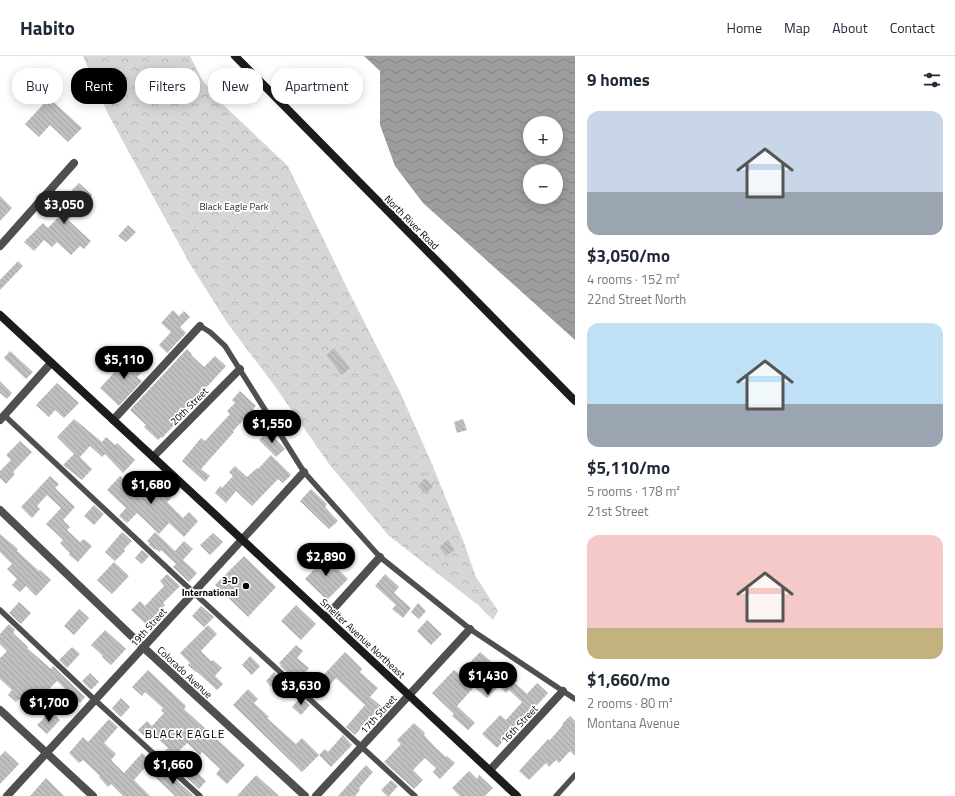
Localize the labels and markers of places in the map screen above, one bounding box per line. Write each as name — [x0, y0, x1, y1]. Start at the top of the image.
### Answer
pin: $3,050 — [31, 191, 97, 225]
pin: $5,110 — [91, 346, 157, 380]
pin: $1,550 — [239, 410, 305, 444]
pin: $1,680 — [118, 471, 184, 505]
pin: $2,890 — [293, 543, 359, 577]
place label: 3-D International — [182, 573, 238, 600]
marker: 3-D International — [241, 581, 251, 591]
pin: $1,430 — [455, 662, 521, 696]
pin: $3,630 — [268, 672, 334, 706]
pin: $1,700 — [16, 689, 82, 723]
pin: $1,660 — [140, 751, 206, 785]

